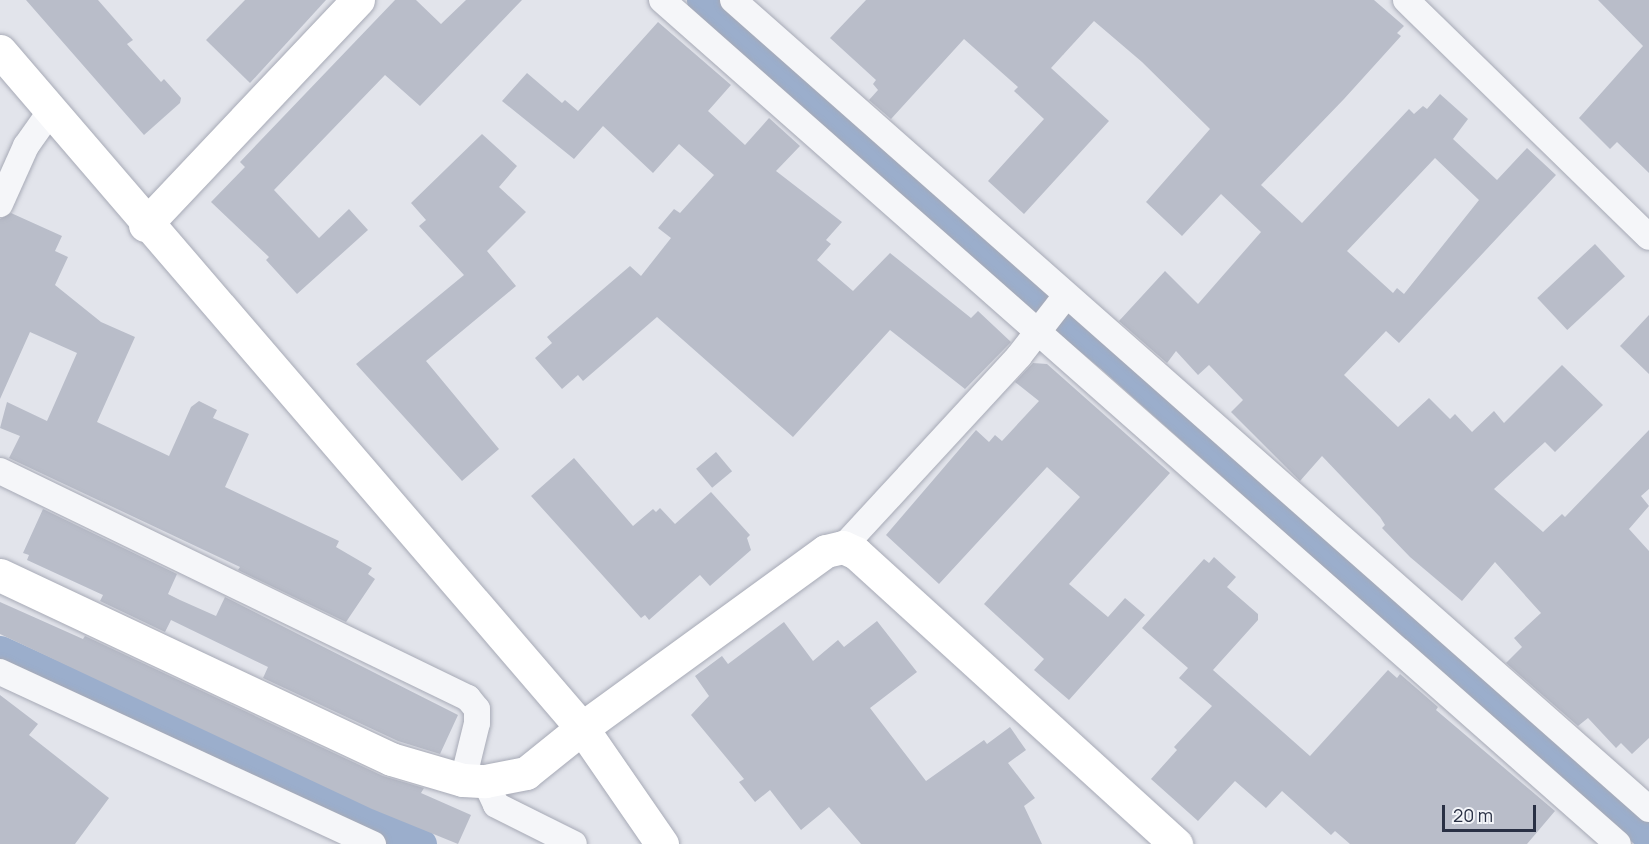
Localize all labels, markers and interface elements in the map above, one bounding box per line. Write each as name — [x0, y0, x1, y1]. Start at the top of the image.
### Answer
scale bar — [1445, 793, 1540, 831]
text: 20 m — [1453, 803, 1493, 827]

